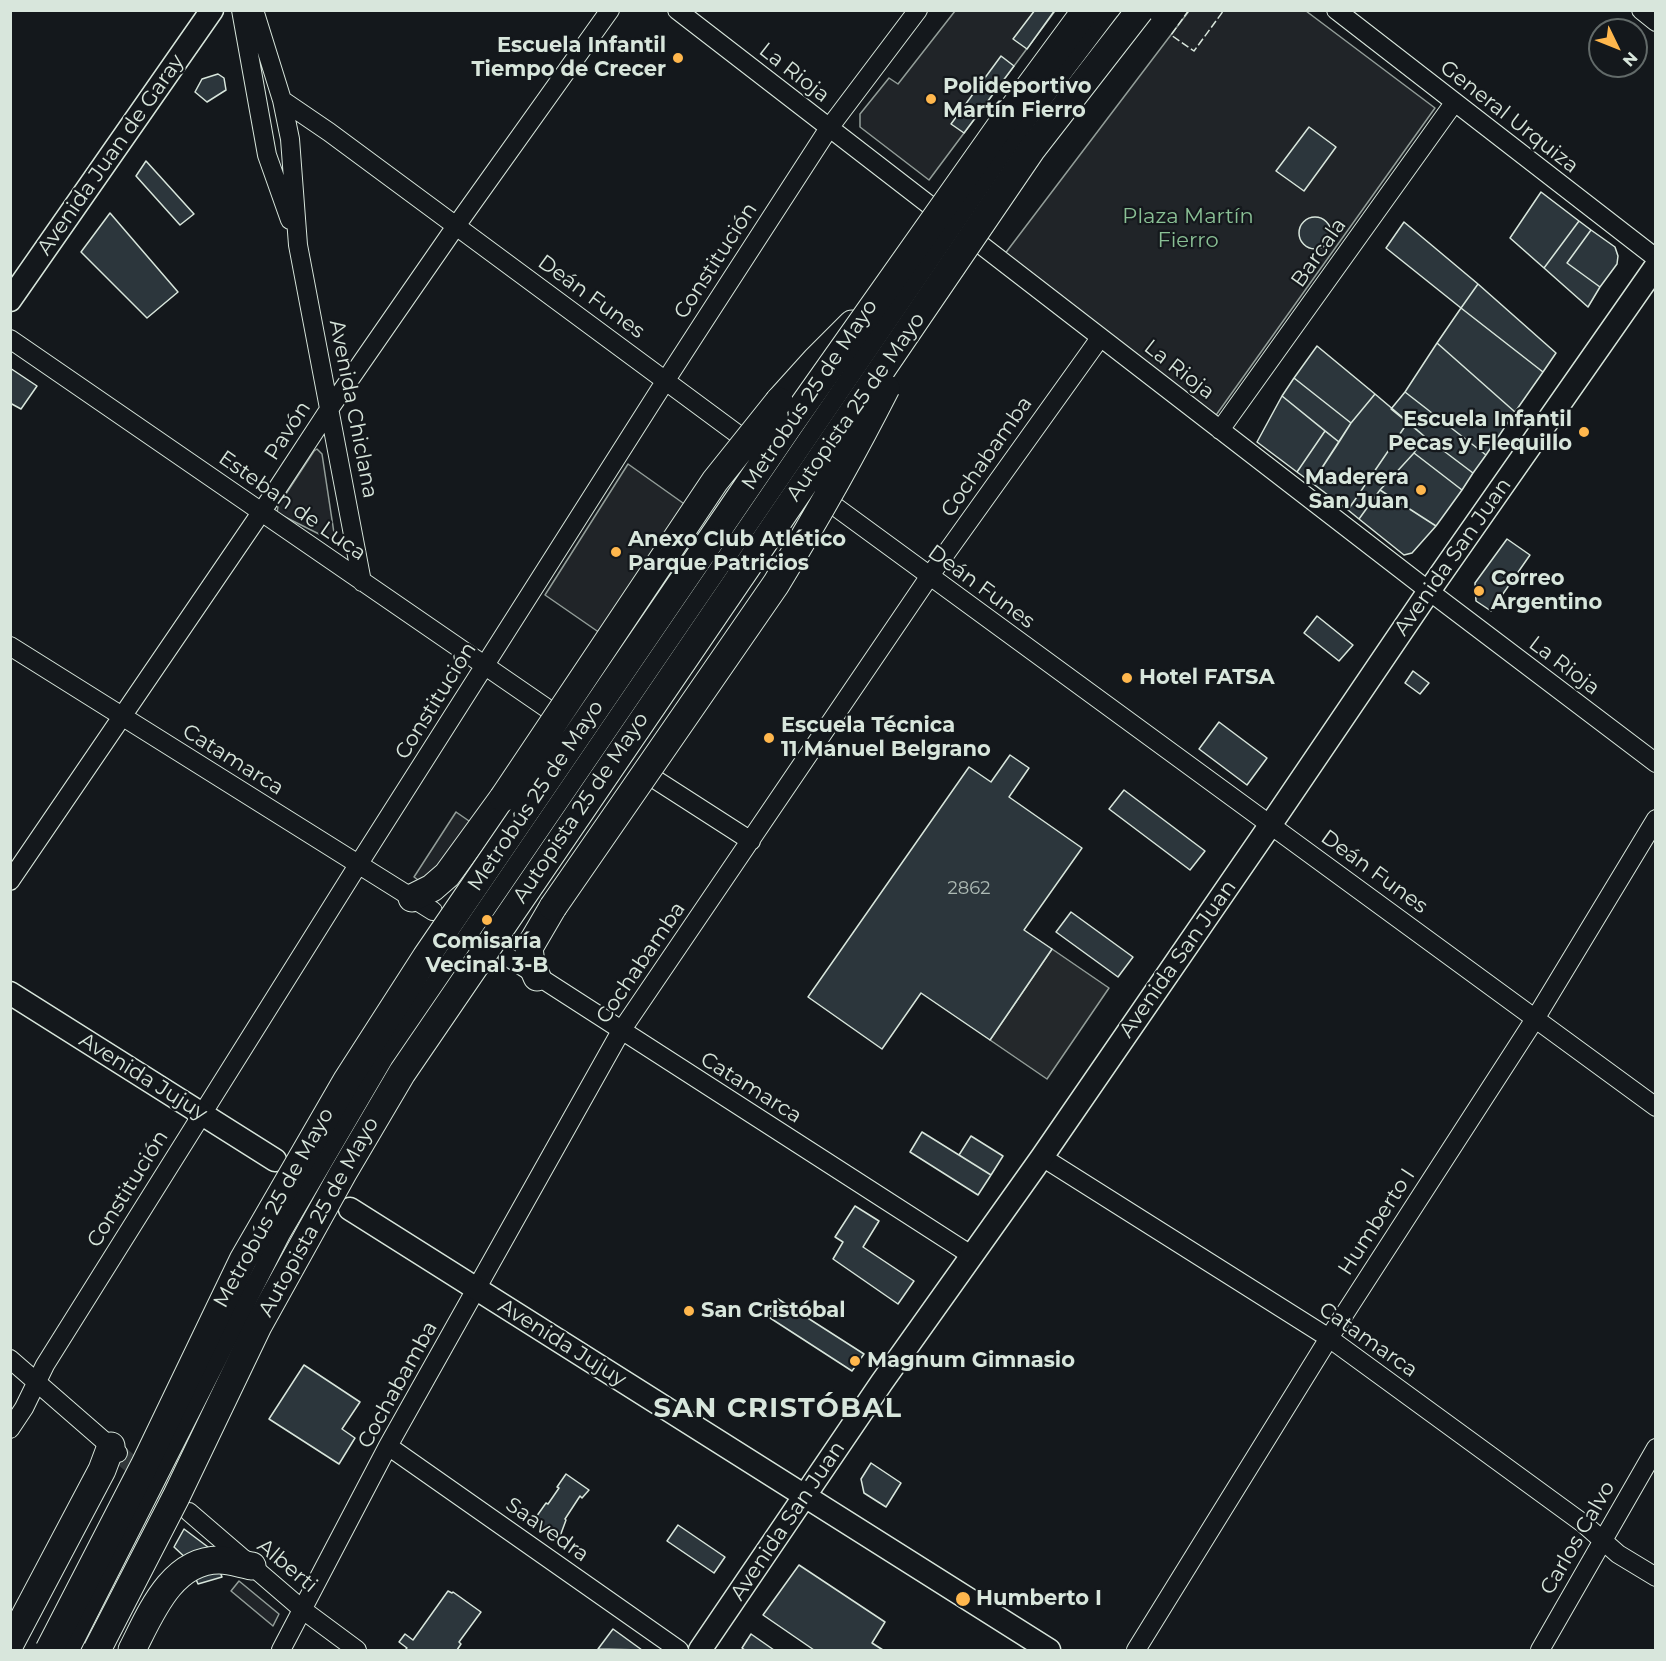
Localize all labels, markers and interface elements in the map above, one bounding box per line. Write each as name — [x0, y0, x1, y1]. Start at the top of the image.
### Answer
north arrow — [1588, 18, 1648, 78]
place label: Escuela Infantil Tiempo de Crecer — [472, 33, 666, 83]
street label: La Rioja — [754, 38, 834, 108]
text: N — [1619, 48, 1641, 70]
street label: Avenida Juan de Garay — [32, 50, 190, 260]
marker: Escuela Infantil Tiempo de Crecer — [671, 51, 685, 65]
street label: General Urquiza — [1435, 55, 1583, 179]
place label: Polideportivo Martín Fierro — [943, 74, 1091, 124]
marker: Polideportivo Martín Fierro — [924, 92, 938, 106]
street label: Constitución — [669, 198, 763, 324]
park label: Plaza Martín Fierro — [1122, 204, 1254, 254]
street label: Barcala — [1286, 214, 1352, 292]
street label: Deán Funes — [533, 250, 649, 344]
street label: Metrobús 25 de Mayo — [737, 295, 883, 495]
street label: Autopista 25 de Mayo — [781, 308, 931, 506]
street label: Avenida Chiclana — [323, 318, 383, 500]
street label: La Rioja — [1139, 335, 1219, 405]
street label: Cochabamba — [936, 392, 1038, 522]
street label: Pavón — [260, 397, 316, 465]
place label: Escuela Infantil Pecas y Flequillo — [1388, 407, 1572, 457]
marker: Escuela Infantil Pecas y Flequillo — [1577, 425, 1591, 439]
street label: Esteban de Luca — [213, 446, 371, 566]
place label: Maderera San Juan — [1305, 465, 1409, 515]
street label: Avenida San Juan — [1389, 473, 1517, 641]
marker: Maderera San Juan — [1414, 483, 1428, 497]
place label: Anexo Club Atlético Parque Patricios — [628, 527, 846, 577]
street label: Deán Funes — [923, 540, 1039, 634]
marker: Anexo Club Atlético Parque Patricios — [609, 545, 623, 559]
place label: Correo Argentino — [1491, 566, 1602, 616]
marker: Correo Argentino — [1472, 584, 1486, 598]
street label: La Rioja — [1524, 631, 1604, 701]
street label: Constitución — [390, 638, 482, 764]
place label: Hotel FATSA — [1139, 665, 1275, 691]
marker: Hotel FATSA — [1120, 671, 1134, 685]
street label: Metrobús 25 de Mayo — [463, 696, 609, 896]
street label: Autopista 25 de Mayo — [508, 708, 654, 908]
place label: Escuela Técnica 11 Manuel Belgrano — [781, 713, 991, 763]
street label: Catamarca — [178, 719, 288, 801]
marker: Escuela Técnica 11 Manuel Belgrano — [762, 731, 776, 745]
street label: Deán Funes — [1316, 825, 1432, 919]
street label: Avenida San Juan — [1114, 875, 1242, 1043]
house number: 2862 — [948, 878, 990, 900]
street label: Cochabamba — [591, 897, 691, 1029]
marker: Comisaría Vecinal 3-B — [480, 913, 494, 927]
place label: Comisaría Vecinal 3-B — [426, 929, 548, 979]
street label: Avenida Jujuy — [74, 1028, 212, 1126]
street label: Catamarca — [696, 1047, 806, 1129]
street label: Metrobús 25 de Mayo — [209, 1104, 339, 1312]
street label: Autopista 25 de Mayo — [254, 1113, 384, 1321]
street label: Constitución — [82, 1126, 174, 1252]
street label: Humberto I — [1333, 1164, 1421, 1280]
street label: Avenida Jujuy — [493, 1294, 631, 1392]
street label: Catamarca — [1314, 1297, 1422, 1383]
place label: San Cristóbal — [701, 1298, 846, 1324]
marker: San Cristóbal — [682, 1304, 696, 1318]
street label: Cochabamba — [353, 1317, 443, 1453]
place label: Magnum Gimnasio — [867, 1348, 1075, 1374]
marker: Magnum Gimnasio — [848, 1354, 862, 1368]
district label: SAN CRISTÓBAL — [654, 1393, 902, 1425]
street label: Avenida San Juan — [725, 1437, 851, 1605]
street label: Carlos Calvo — [1535, 1477, 1621, 1599]
street label: Saavedra — [501, 1492, 593, 1568]
street label: Alberti — [252, 1534, 322, 1598]
place label: Humberto I — [976, 1586, 1102, 1612]
marker: Humberto I — [954, 1590, 972, 1608]

